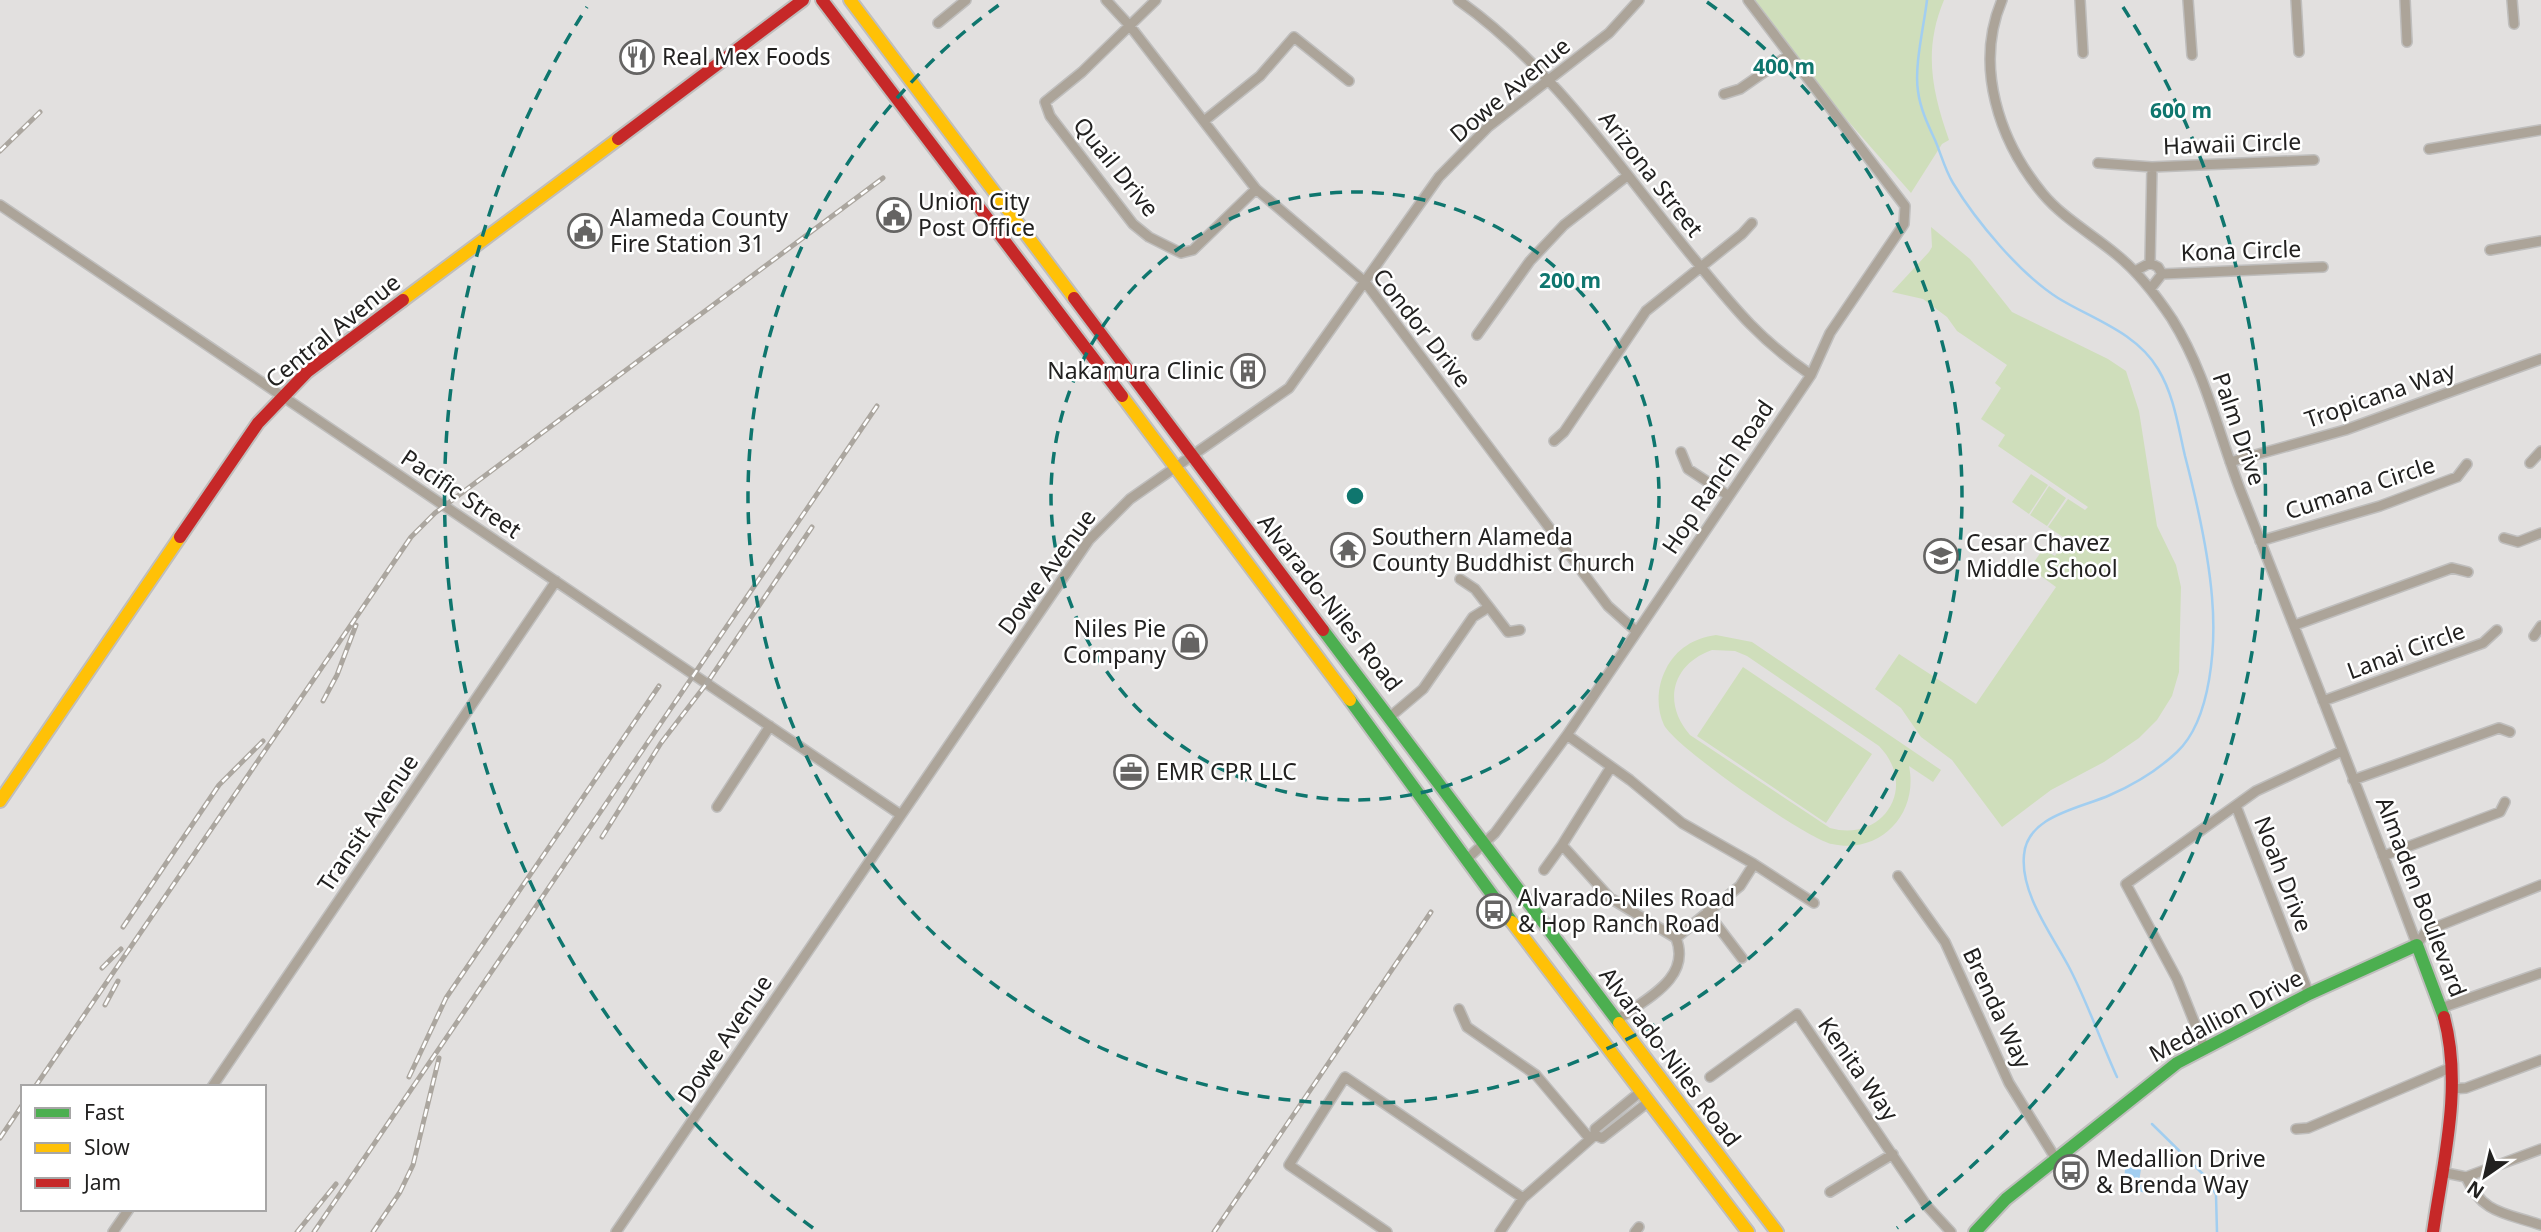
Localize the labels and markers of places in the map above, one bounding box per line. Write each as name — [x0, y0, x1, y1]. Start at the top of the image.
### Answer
restaurant icon: Real Mex Foods — [618, 38, 656, 76]
place label: Real Mex Foods — [662, 40, 831, 72]
place label: Union City Post Office — [918, 185, 1035, 243]
public building icon: Union City Post Office — [875, 196, 913, 234]
place label: Alameda County Fire Station 31 — [610, 201, 788, 259]
public building icon: Alameda County Fire Station 31 — [566, 212, 604, 250]
building icon: Nakamura Clinic — [1229, 352, 1267, 390]
place label: Nakamura Clinic — [1047, 354, 1224, 386]
centre of rings — [1343, 484, 1367, 508]
place label: Southern Alameda County Buddhist Church — [1372, 520, 1635, 578]
place label: Cesar Chavez Middle School — [1966, 526, 2118, 584]
temple icon: Southern Alameda County Buddhist Church — [1329, 531, 1367, 569]
school or university icon: Cesar Chavez Middle School — [1922, 537, 1960, 575]
place label: Niles Pie Company — [1063, 612, 1166, 670]
shop icon: Niles Pie Company — [1171, 623, 1209, 661]
office icon: EMR CPR LLC — [1112, 753, 1150, 791]
place label: EMR CPR LLC — [1156, 755, 1297, 787]
place label: Alvarado-Niles Road & Hop Ranch Road — [1518, 881, 1735, 939]
bus stop icon: Alvarado-Niles Road & Hop Ranch Road — [1475, 892, 1513, 930]
place label: Medallion Drive & Brenda Way — [2096, 1142, 2266, 1200]
bus stop icon: Medallion Drive & Brenda Way — [2052, 1153, 2090, 1191]

